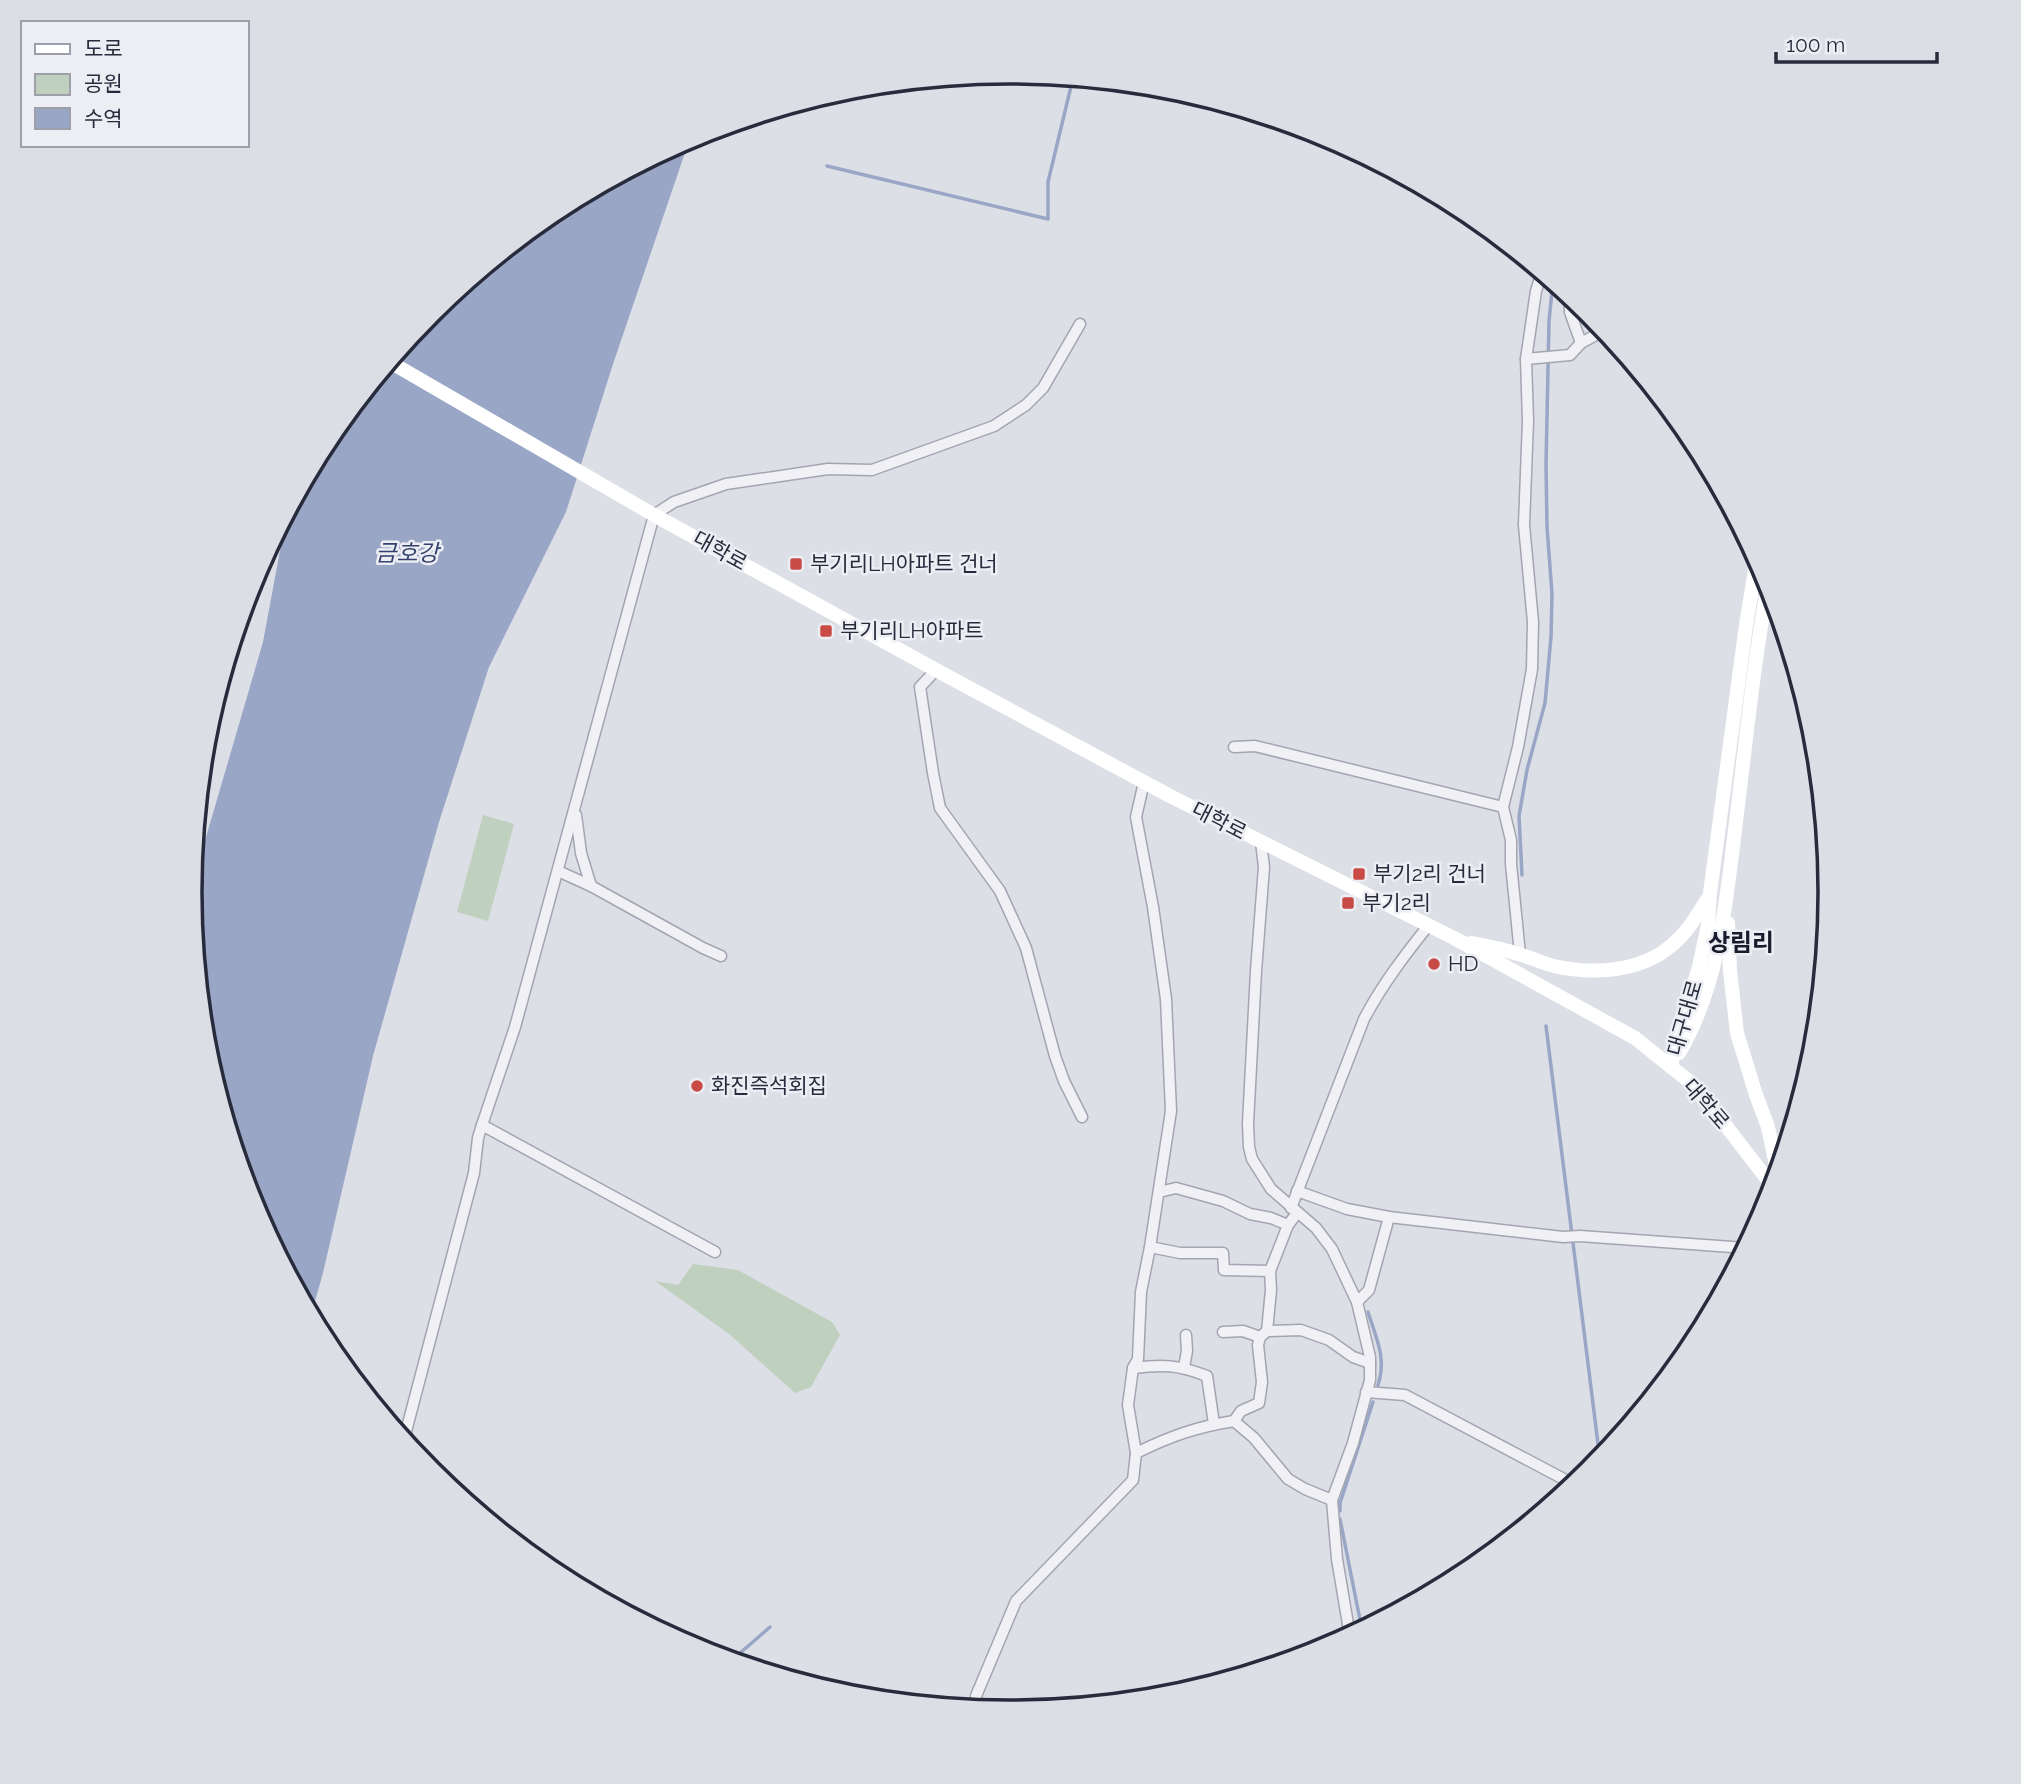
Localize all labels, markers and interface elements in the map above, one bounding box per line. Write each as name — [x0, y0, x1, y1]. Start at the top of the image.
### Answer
legend — [21, 21, 248, 147]
scale bar — [1776, 21, 1937, 65]
text: 100 m — [1786, 32, 1845, 57]
text: 도로 — [84, 36, 123, 61]
text: 공원 — [84, 71, 123, 96]
text: 수역 — [84, 106, 123, 131]
street label: 대학로 — [689, 526, 752, 576]
water label: 금호강 — [375, 539, 442, 566]
place label: 부기리LH아파트 건너 — [810, 551, 998, 576]
marker: 부기리LH아파트 건너 — [788, 556, 804, 572]
place label: 부기리LH아파트 — [840, 618, 984, 643]
marker: 부기리LH아파트 — [818, 623, 834, 639]
street label: 대학로 — [1188, 796, 1251, 845]
place label: 부기2리 건너 — [1373, 861, 1486, 886]
marker: 부기2리 건너 — [1351, 866, 1367, 882]
place label: 부기2리 — [1362, 890, 1431, 915]
marker: 부기2리 — [1340, 895, 1356, 911]
district label: 상림리 — [1708, 928, 1774, 957]
place label: HD — [1448, 951, 1479, 976]
marker: HD — [1426, 956, 1442, 972]
street label: 대구대로 — [1662, 977, 1707, 1058]
place label: 화진즉석회집 — [711, 1073, 827, 1098]
street label: 대학로 — [1678, 1074, 1735, 1134]
marker: 화진즉석회집 — [689, 1078, 705, 1094]

